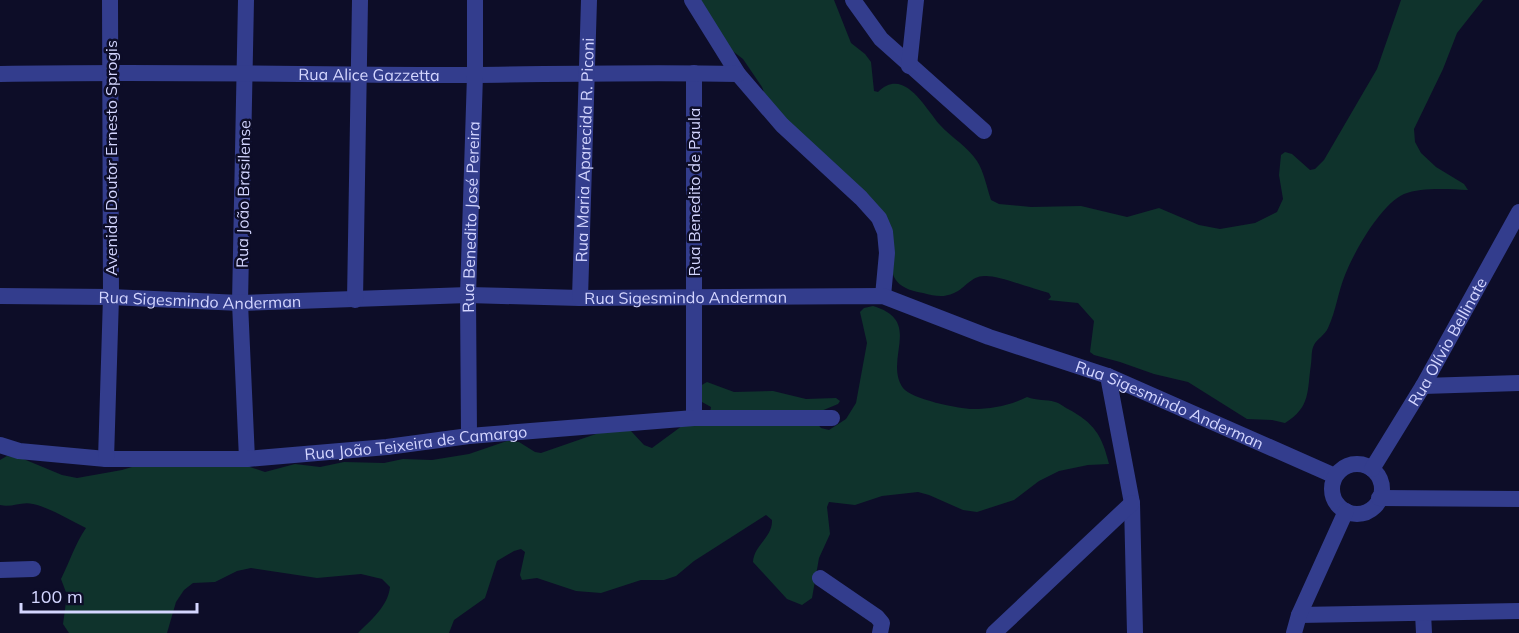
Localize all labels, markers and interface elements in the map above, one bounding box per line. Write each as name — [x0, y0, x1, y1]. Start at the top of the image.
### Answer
street label: Rua Maria Aparecida R. Piconi — [571, 37, 598, 263]
street label: Avenida Doutor Ernesto Sprogis — [101, 40, 121, 276]
street label: Rua Alice Gazzetta — [298, 64, 440, 85]
street label: Rua Benedito de Paula — [684, 108, 704, 276]
street label: Rua João Brasilense — [232, 120, 254, 268]
street label: Rua Benedito José Pereira — [458, 121, 484, 313]
street label: Rua Olívio Bellinate — [1403, 274, 1491, 409]
street label: Rua Sigesmindo Anderman — [99, 287, 302, 313]
street label: Rua Sigesmindo Anderman — [584, 287, 787, 308]
street label: Rua Sigesmindo Anderman — [1073, 356, 1267, 453]
street label: Rua João Teixeira de Camargo — [304, 421, 528, 464]
scale bar — [21, 576, 196, 614]
text: 100 m — [30, 585, 83, 608]

